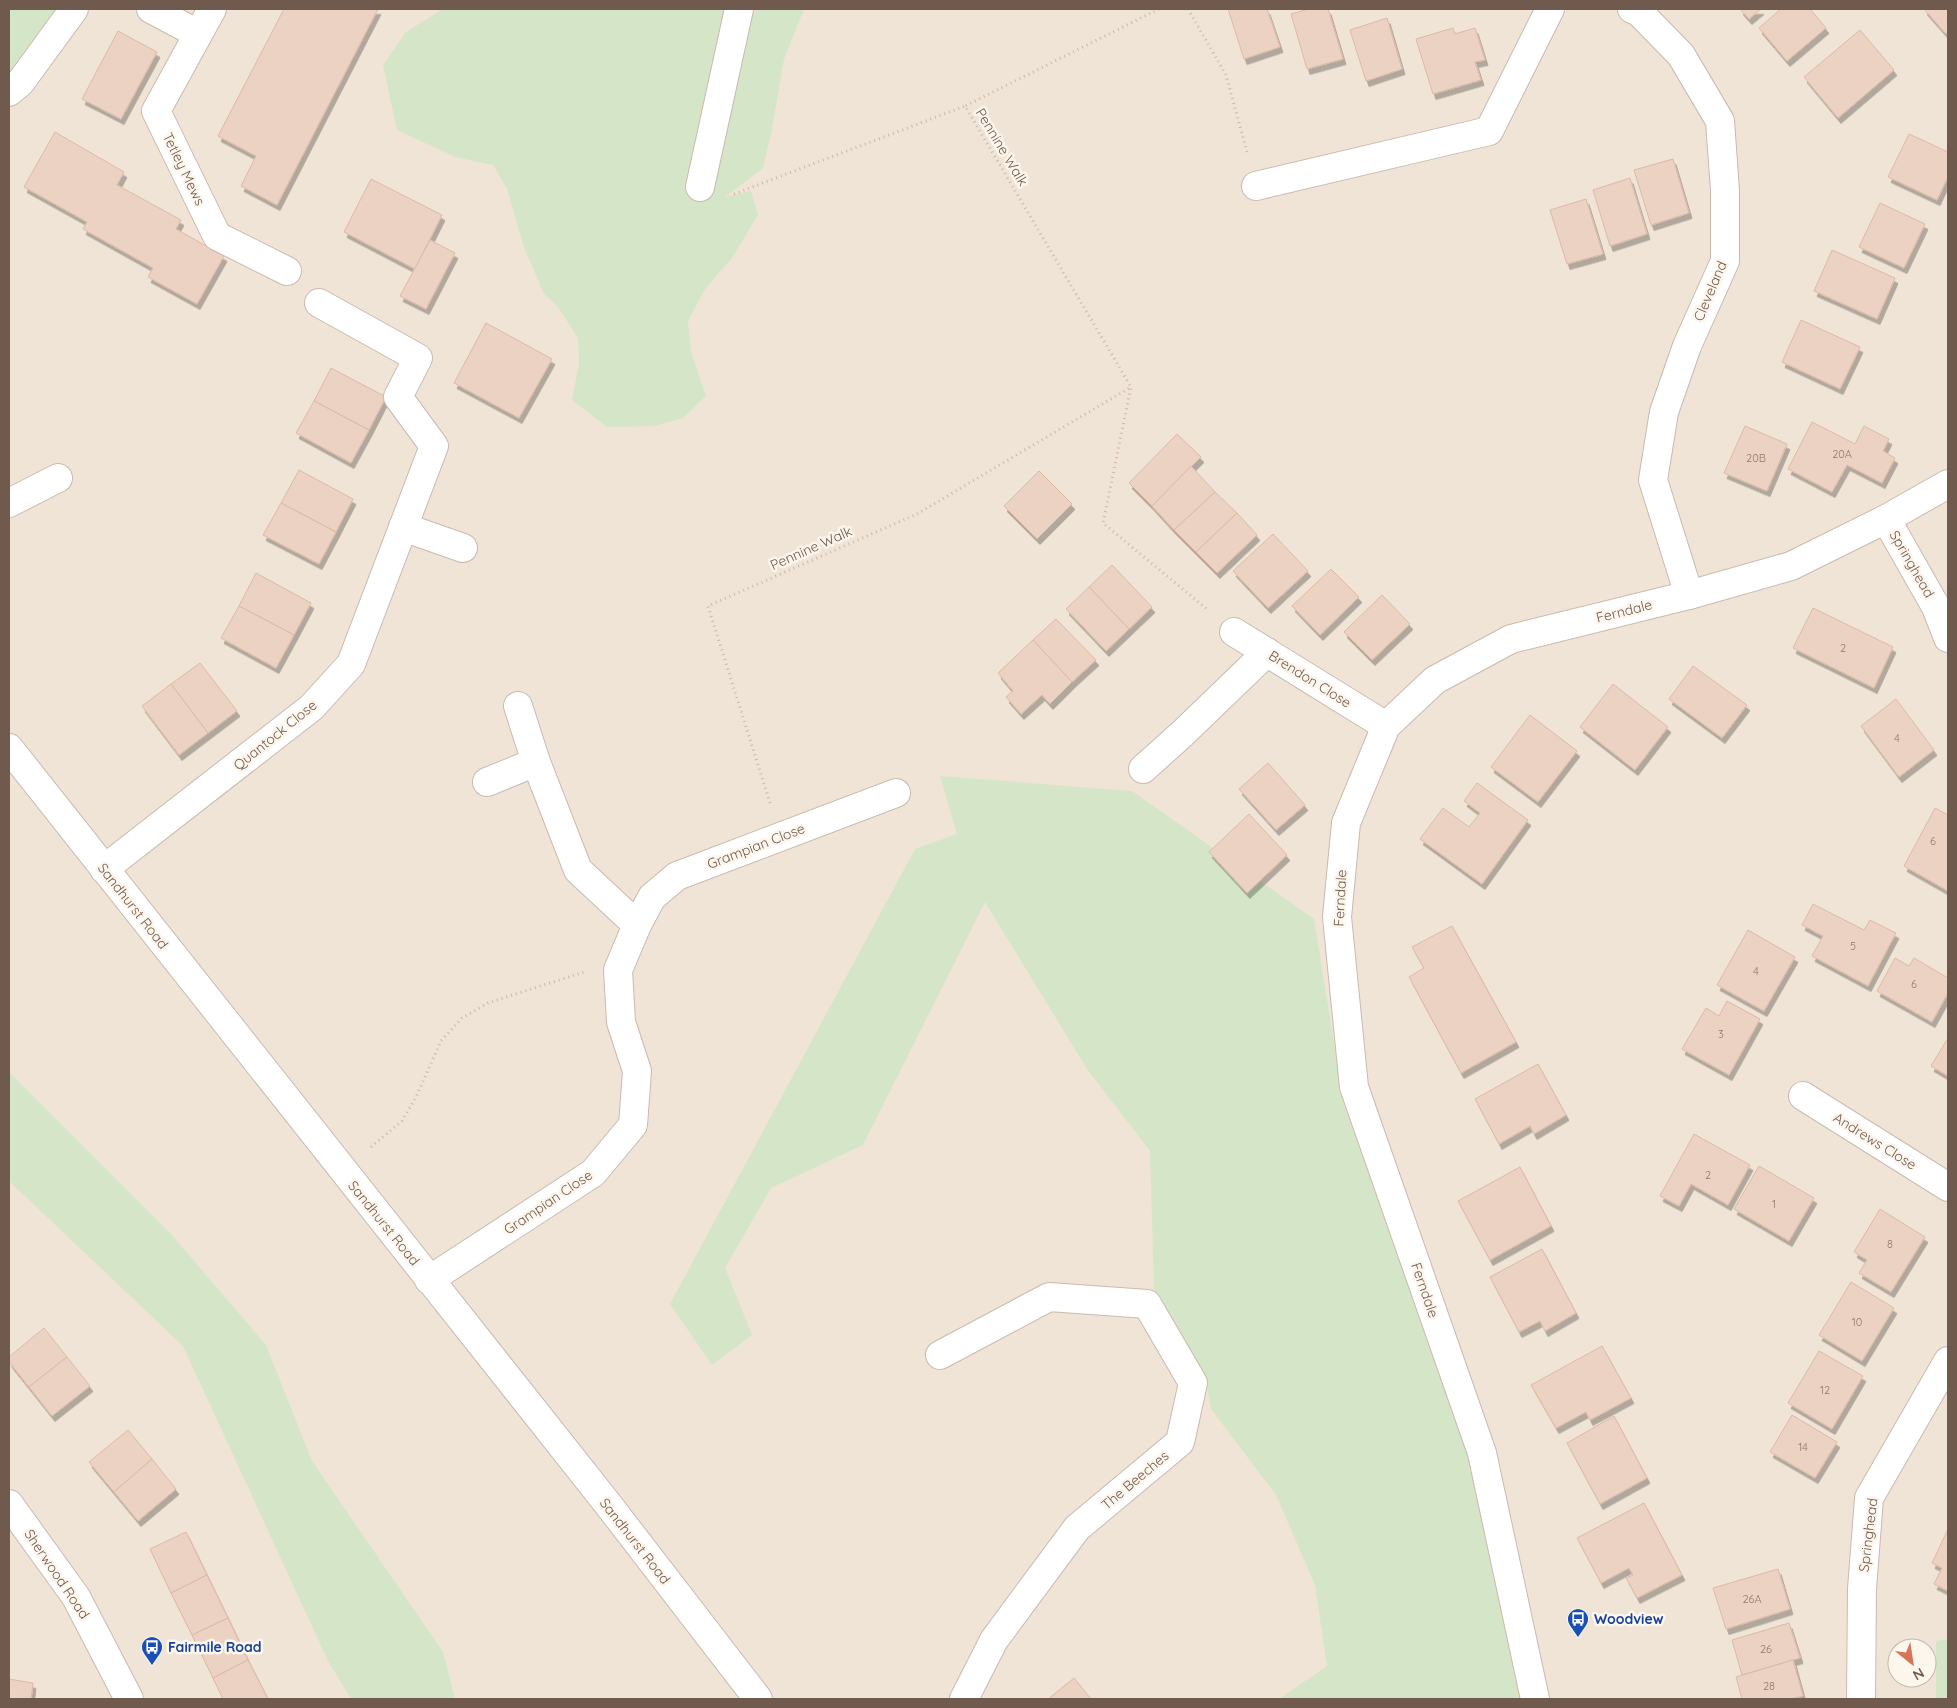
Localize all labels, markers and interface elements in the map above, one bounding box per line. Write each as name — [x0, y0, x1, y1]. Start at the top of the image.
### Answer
street label: Pennine Walk — [972, 105, 1032, 189]
street label: Tetley Mews — [159, 130, 209, 208]
street label: Cleveland — [1689, 258, 1731, 324]
house number: 20A — [1832, 447, 1852, 461]
house number: 20B — [1746, 451, 1766, 465]
street label: Pennine Walk — [767, 522, 855, 574]
street label: Springhead — [1886, 527, 1938, 601]
street label: Ferndale — [1594, 595, 1654, 627]
house number: 2 — [1840, 641, 1846, 655]
street label: Brendon Close — [1265, 646, 1355, 712]
street label: Quantock Close — [230, 696, 320, 774]
house number: 4 — [1894, 731, 1900, 745]
street label: Grampian Close — [705, 819, 807, 873]
house number: 6 — [1930, 834, 1936, 848]
street label: Sandhurst Road — [94, 859, 172, 953]
street label: Ferndale — [1330, 869, 1350, 927]
house number: 5 — [1850, 939, 1856, 953]
house number: 4 — [1753, 964, 1759, 978]
house number: 6 — [1911, 977, 1917, 991]
house number: 3 — [1718, 1027, 1724, 1041]
street label: Andrews Close — [1830, 1108, 1920, 1174]
street label: Grampian Close — [500, 1166, 596, 1238]
house number: 2 — [1705, 1168, 1711, 1182]
street label: Sandhurst Road — [344, 1177, 424, 1269]
house number: 1 — [1772, 1197, 1776, 1211]
house number: 8 — [1887, 1237, 1893, 1251]
street label: Ferndale — [1407, 1260, 1443, 1320]
house number: 10 — [1852, 1315, 1862, 1329]
house number: 12 — [1820, 1383, 1830, 1397]
house number: 14 — [1798, 1440, 1808, 1454]
street label: The Beeches — [1098, 1447, 1172, 1513]
street label: Sandhurst Road — [596, 1494, 674, 1588]
street label: Springhead — [1855, 1497, 1881, 1573]
street label: Sherwood Road — [20, 1526, 94, 1622]
house number: 26A — [1742, 1592, 1762, 1606]
bus stop icon: Woodview — [1566, 1607, 1590, 1638]
place label: Woodview — [1594, 1610, 1664, 1628]
bus stop icon: Fairmile Road — [140, 1635, 164, 1666]
place label: Fairmile Road — [168, 1638, 262, 1656]
north arrow — [1887, 1638, 1937, 1688]
house number: 26 — [1760, 1642, 1772, 1656]
text: N — [1910, 1664, 1927, 1685]
house number: 28 — [1763, 1679, 1775, 1693]

